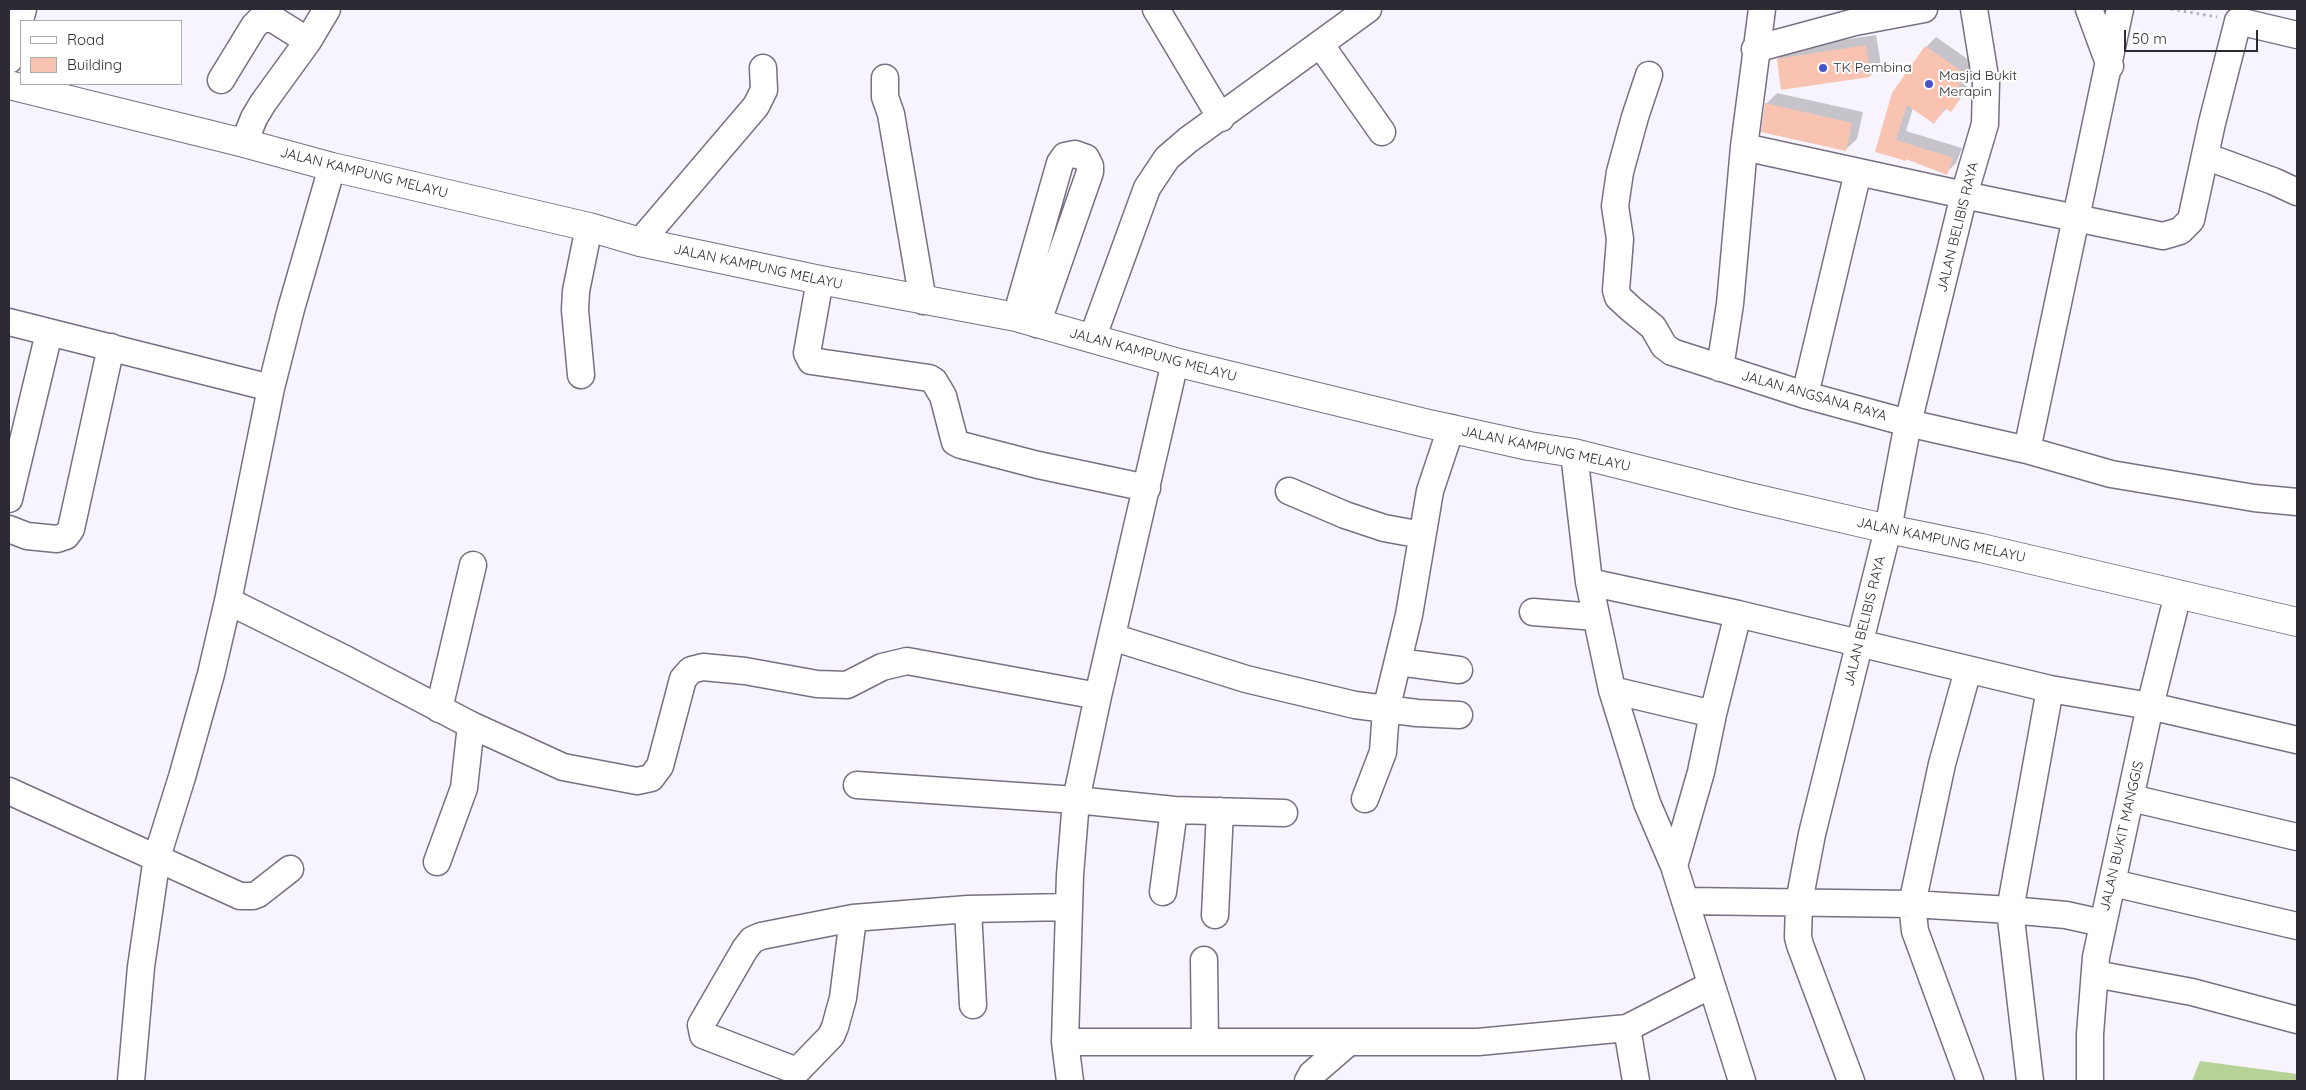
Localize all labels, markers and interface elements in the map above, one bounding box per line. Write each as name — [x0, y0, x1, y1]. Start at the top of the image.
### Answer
legend — [20, 20, 182, 85]
scale bar — [2126, 20, 2260, 52]
text: 50 m — [2132, 29, 2167, 48]
text: Road — [67, 30, 104, 49]
text: Building — [67, 55, 122, 74]
place label: TK Pembina — [1833, 60, 1912, 76]
marker: TK Pembina — [1817, 62, 1829, 74]
place label: Masjid Bukit Merapin — [1939, 68, 2017, 100]
marker: Masjid Bukit Merapin — [1923, 78, 1935, 90]
street label: JALAN KAMPUNG MELAYU — [278, 144, 450, 202]
street label: JALAN BELIBIS RAYA — [1934, 160, 1982, 294]
street label: JALAN KAMPUNG MELAYU — [672, 241, 844, 293]
street label: JALAN KAMPUNG MELAYU — [1067, 325, 1239, 385]
street label: JALAN ANGSANA RAYA — [1739, 367, 1889, 425]
street label: JALAN KAMPUNG MELAYU — [1460, 423, 1632, 475]
street label: JALAN KAMPUNG MELAYU — [1855, 514, 2027, 566]
street label: JALAN BELIBIS RAYA — [1841, 554, 1889, 688]
street label: JALAN BUKIT MANGGIS — [2097, 759, 2147, 913]

